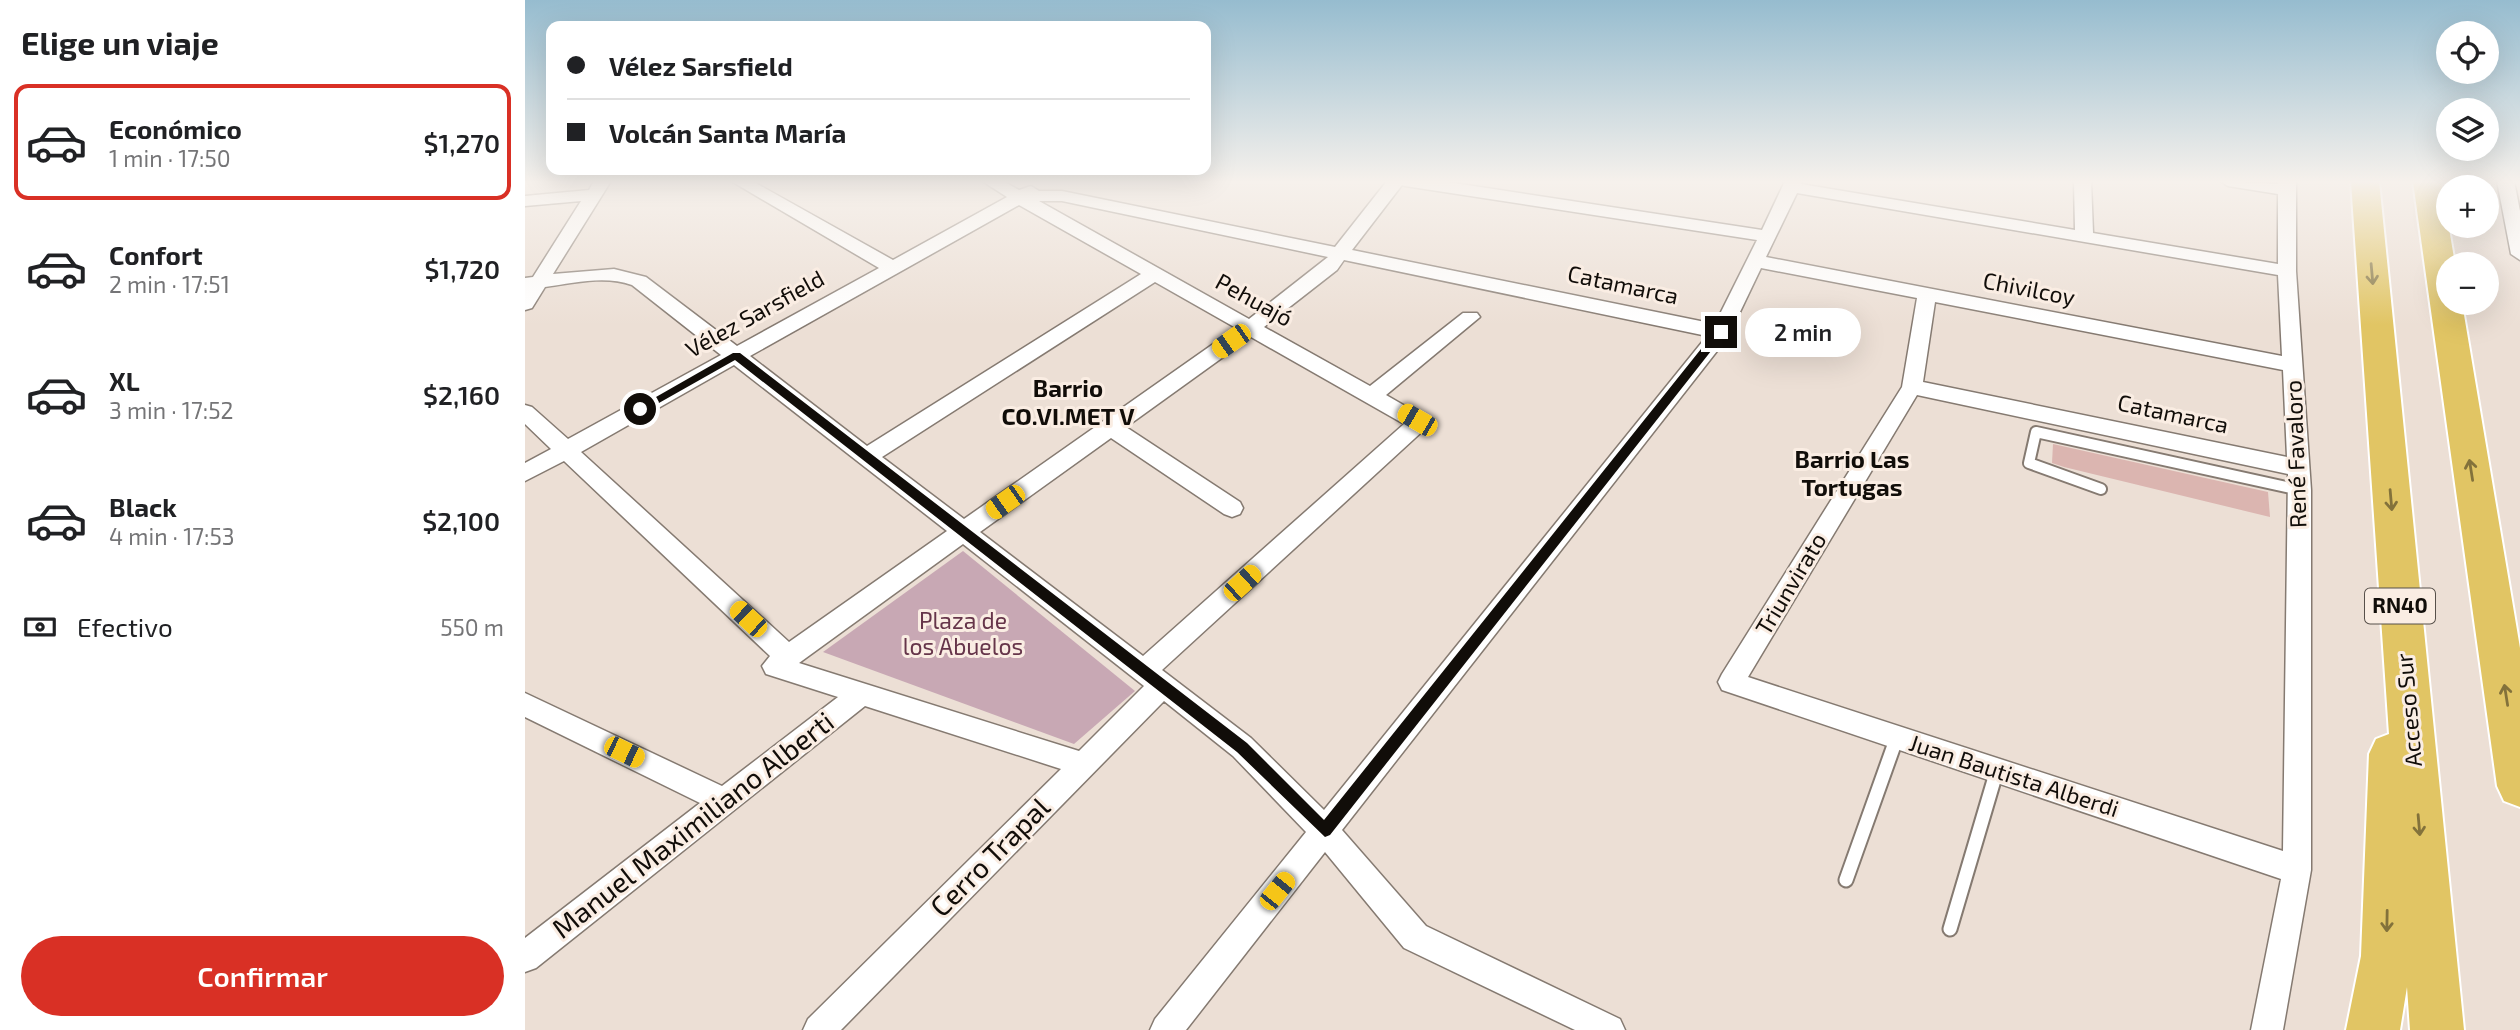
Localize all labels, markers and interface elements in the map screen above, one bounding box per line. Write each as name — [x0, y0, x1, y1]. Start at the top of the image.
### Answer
map controls — [2436, 21, 2499, 315]
button: locate — [2436, 21, 2499, 84]
text: Elige un viaje — [21, 23, 219, 61]
text: Vélez Sarsfield — [609, 50, 793, 81]
button: layers — [2436, 98, 2499, 161]
icon: car — [25, 111, 88, 174]
text: Económico — [109, 113, 242, 144]
text: Volcán Santa María — [609, 117, 846, 148]
text: $1,270 — [424, 127, 500, 158]
text: 1 min · 17:50 — [109, 144, 231, 172]
button: + — [2436, 175, 2499, 238]
icon: car — [25, 237, 88, 300]
text: Confort — [109, 239, 203, 270]
button: − — [2436, 252, 2499, 315]
text: $1,720 — [424, 253, 500, 284]
street label: Catamarca — [1565, 259, 1681, 309]
one-way arrow — [2366, 262, 2379, 285]
street label: Vélez Sarsfield — [680, 263, 829, 363]
street label: Chivilcoy — [1981, 265, 2078, 311]
street label: Pehuajó — [1211, 267, 1298, 332]
text: 2 min · 17:51 — [109, 270, 230, 298]
callout: 2 min — [1745, 308, 1861, 356]
route end — [1705, 316, 1737, 348]
text: 2 min — [1774, 318, 1832, 346]
car — [1208, 320, 1255, 362]
icon: car — [25, 363, 88, 426]
text: XL — [109, 365, 140, 396]
district label: Barrio CO.VI.MET V — [1001, 373, 1135, 430]
text: $2,160 — [423, 379, 500, 410]
street label: René Favaloro — [2278, 379, 2312, 529]
street label: Catamarca — [2115, 388, 2231, 438]
route start — [624, 393, 656, 425]
text: 3 min · 17:52 — [109, 396, 233, 424]
car — [1394, 400, 1441, 440]
district label: Barrio Las Tortugas — [1795, 444, 1909, 501]
one-way arrow — [2464, 459, 2477, 482]
car — [982, 481, 1029, 523]
icon: car — [25, 489, 88, 552]
one-way arrow — [2385, 489, 2398, 511]
text: Black — [109, 491, 177, 522]
text: $2,100 — [422, 505, 500, 536]
text: 4 min · 17:53 — [109, 522, 235, 550]
street label: Triunvirato — [1749, 527, 1832, 640]
car — [1220, 561, 1265, 605]
road number: RN40 — [2365, 588, 2435, 624]
car — [726, 597, 771, 641]
park label: Plaza de los Abuelos — [903, 606, 1023, 660]
icon: cash — [21, 608, 59, 646]
text: Efectivo — [77, 611, 173, 642]
text: 550 m — [440, 613, 504, 641]
street label: Acceso Sur — [2389, 652, 2427, 768]
one-way arrow — [2499, 684, 2512, 706]
street label: Manuel Maximiliano Alberti — [545, 704, 840, 945]
street label: Juan Bautista Alberdi — [1906, 728, 2123, 822]
car — [601, 733, 648, 771]
street label: Cerro Trapal — [923, 789, 1057, 923]
one-way arrow — [2413, 813, 2426, 836]
car — [1256, 868, 1299, 914]
one-way arrow — [2381, 909, 2394, 932]
button: Confirmar — [21, 936, 504, 1016]

